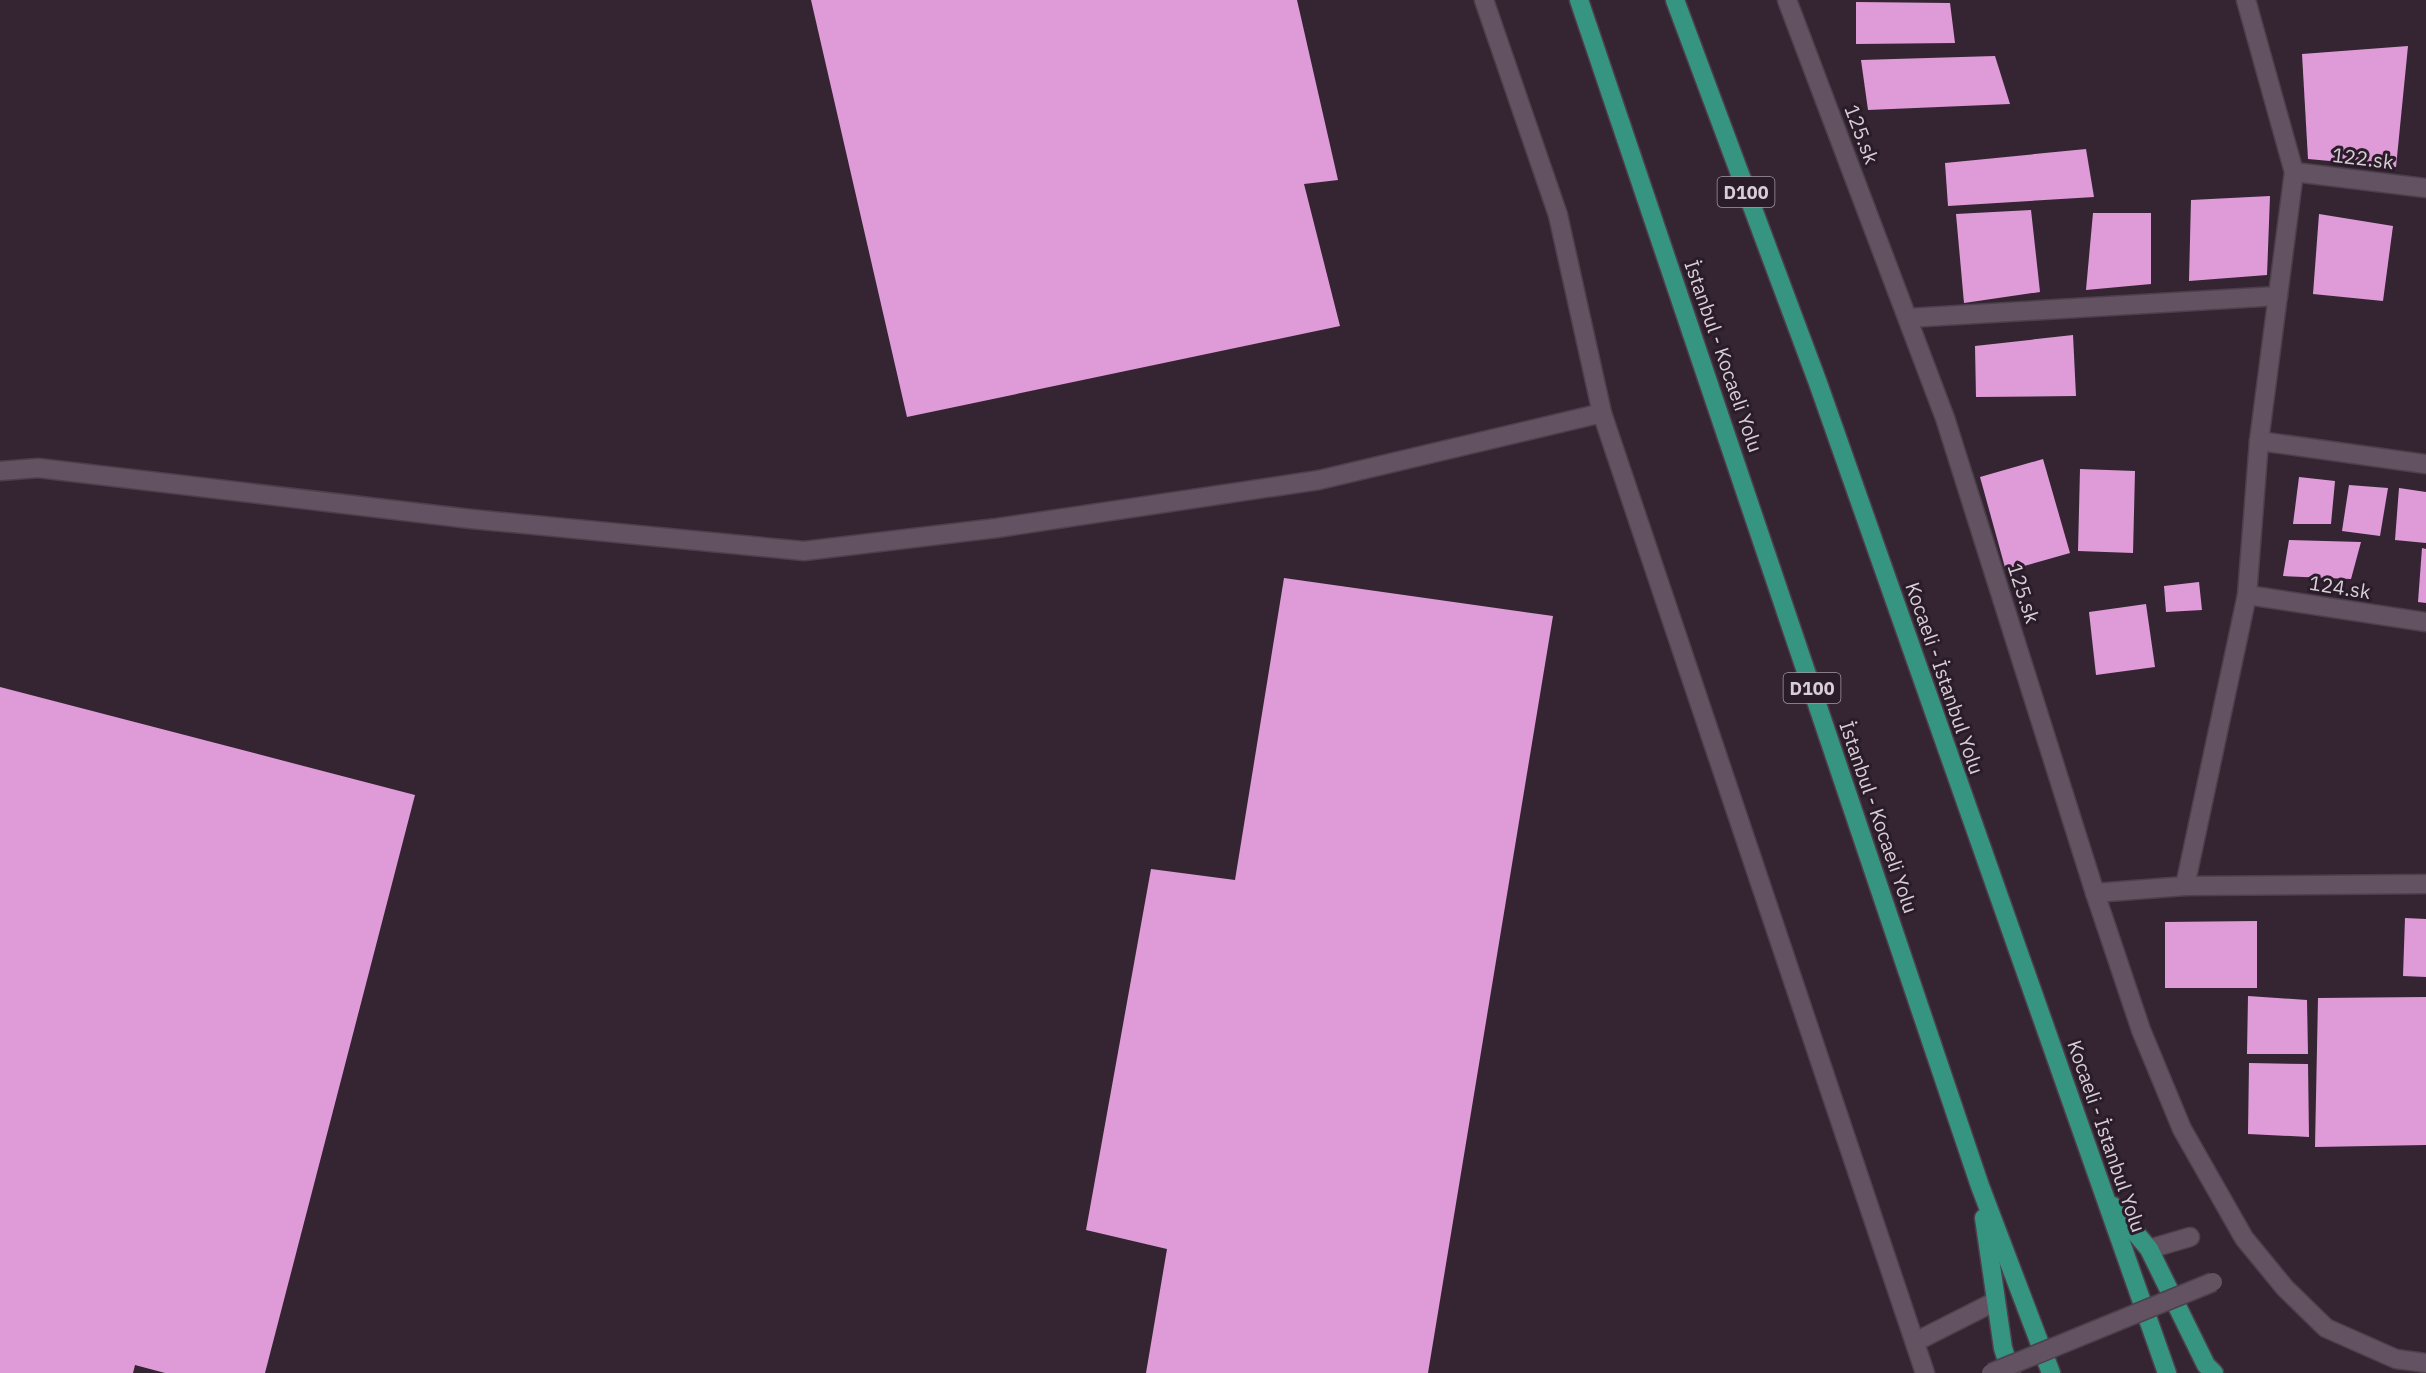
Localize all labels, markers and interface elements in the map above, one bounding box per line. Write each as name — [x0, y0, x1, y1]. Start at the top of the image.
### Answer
street label: 125.sk — [1838, 100, 1886, 168]
street label: 122.sk — [2331, 141, 2396, 175]
road number: D100 — [1718, 177, 1774, 207]
street label: İstanbul - Kocaeli Yolu — [1678, 256, 1770, 456]
street label: 125.sk — [2002, 559, 2047, 627]
street label: 124.sk — [2307, 569, 2373, 605]
street label: Kocaeli - İstanbul Yolu — [1899, 578, 1991, 778]
road number: D100 — [1784, 673, 1840, 703]
street label: İstanbul - Kocaeli Yolu — [1833, 717, 1925, 917]
street label: Kocaeli - İstanbul Yolu — [2061, 1036, 2153, 1236]

